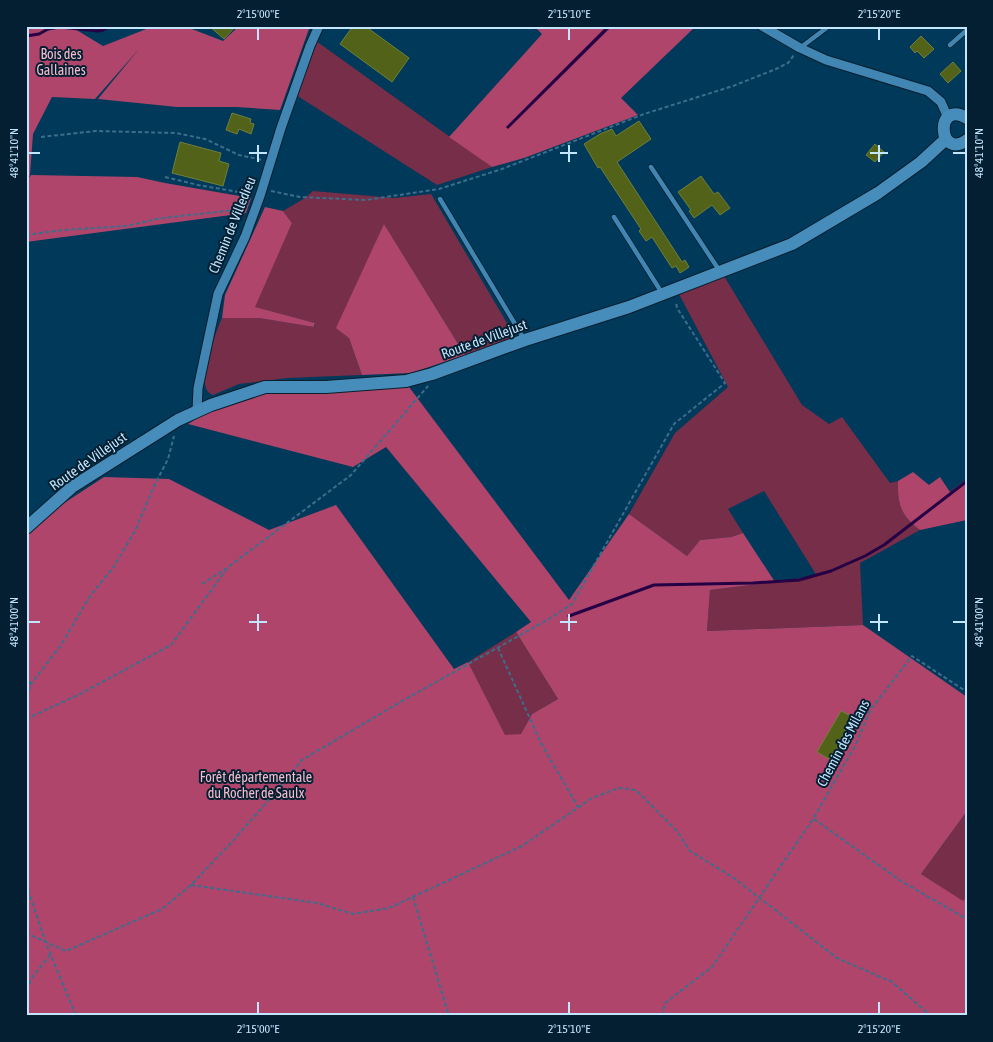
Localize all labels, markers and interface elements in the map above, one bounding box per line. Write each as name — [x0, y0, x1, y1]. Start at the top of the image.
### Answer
text: 2°15'00"E — [237, 7, 279, 21]
text: 2°15'10"E — [548, 7, 590, 21]
text: 2°15'20"E — [858, 7, 900, 21]
park label: Bois des Gallaines — [36, 46, 86, 78]
text: 48°41'10"N — [7, 128, 21, 178]
text: 48°41'10"N — [972, 128, 986, 178]
street label: Chemin de Villedieu — [205, 174, 259, 276]
street label: Route de Villejust — [439, 316, 529, 362]
street label: Route de Villejust — [47, 429, 129, 493]
text: 48°41'00"N — [7, 597, 21, 647]
text: 48°41'00"N — [972, 597, 986, 647]
street label: Chemin des Milans — [813, 697, 873, 789]
park label: Forêt départementale du Rocher de Saulx — [200, 769, 312, 801]
text: 2°15'00"E — [237, 1022, 279, 1036]
text: 2°15'10"E — [548, 1022, 590, 1036]
text: 2°15'20"E — [858, 1022, 900, 1036]

